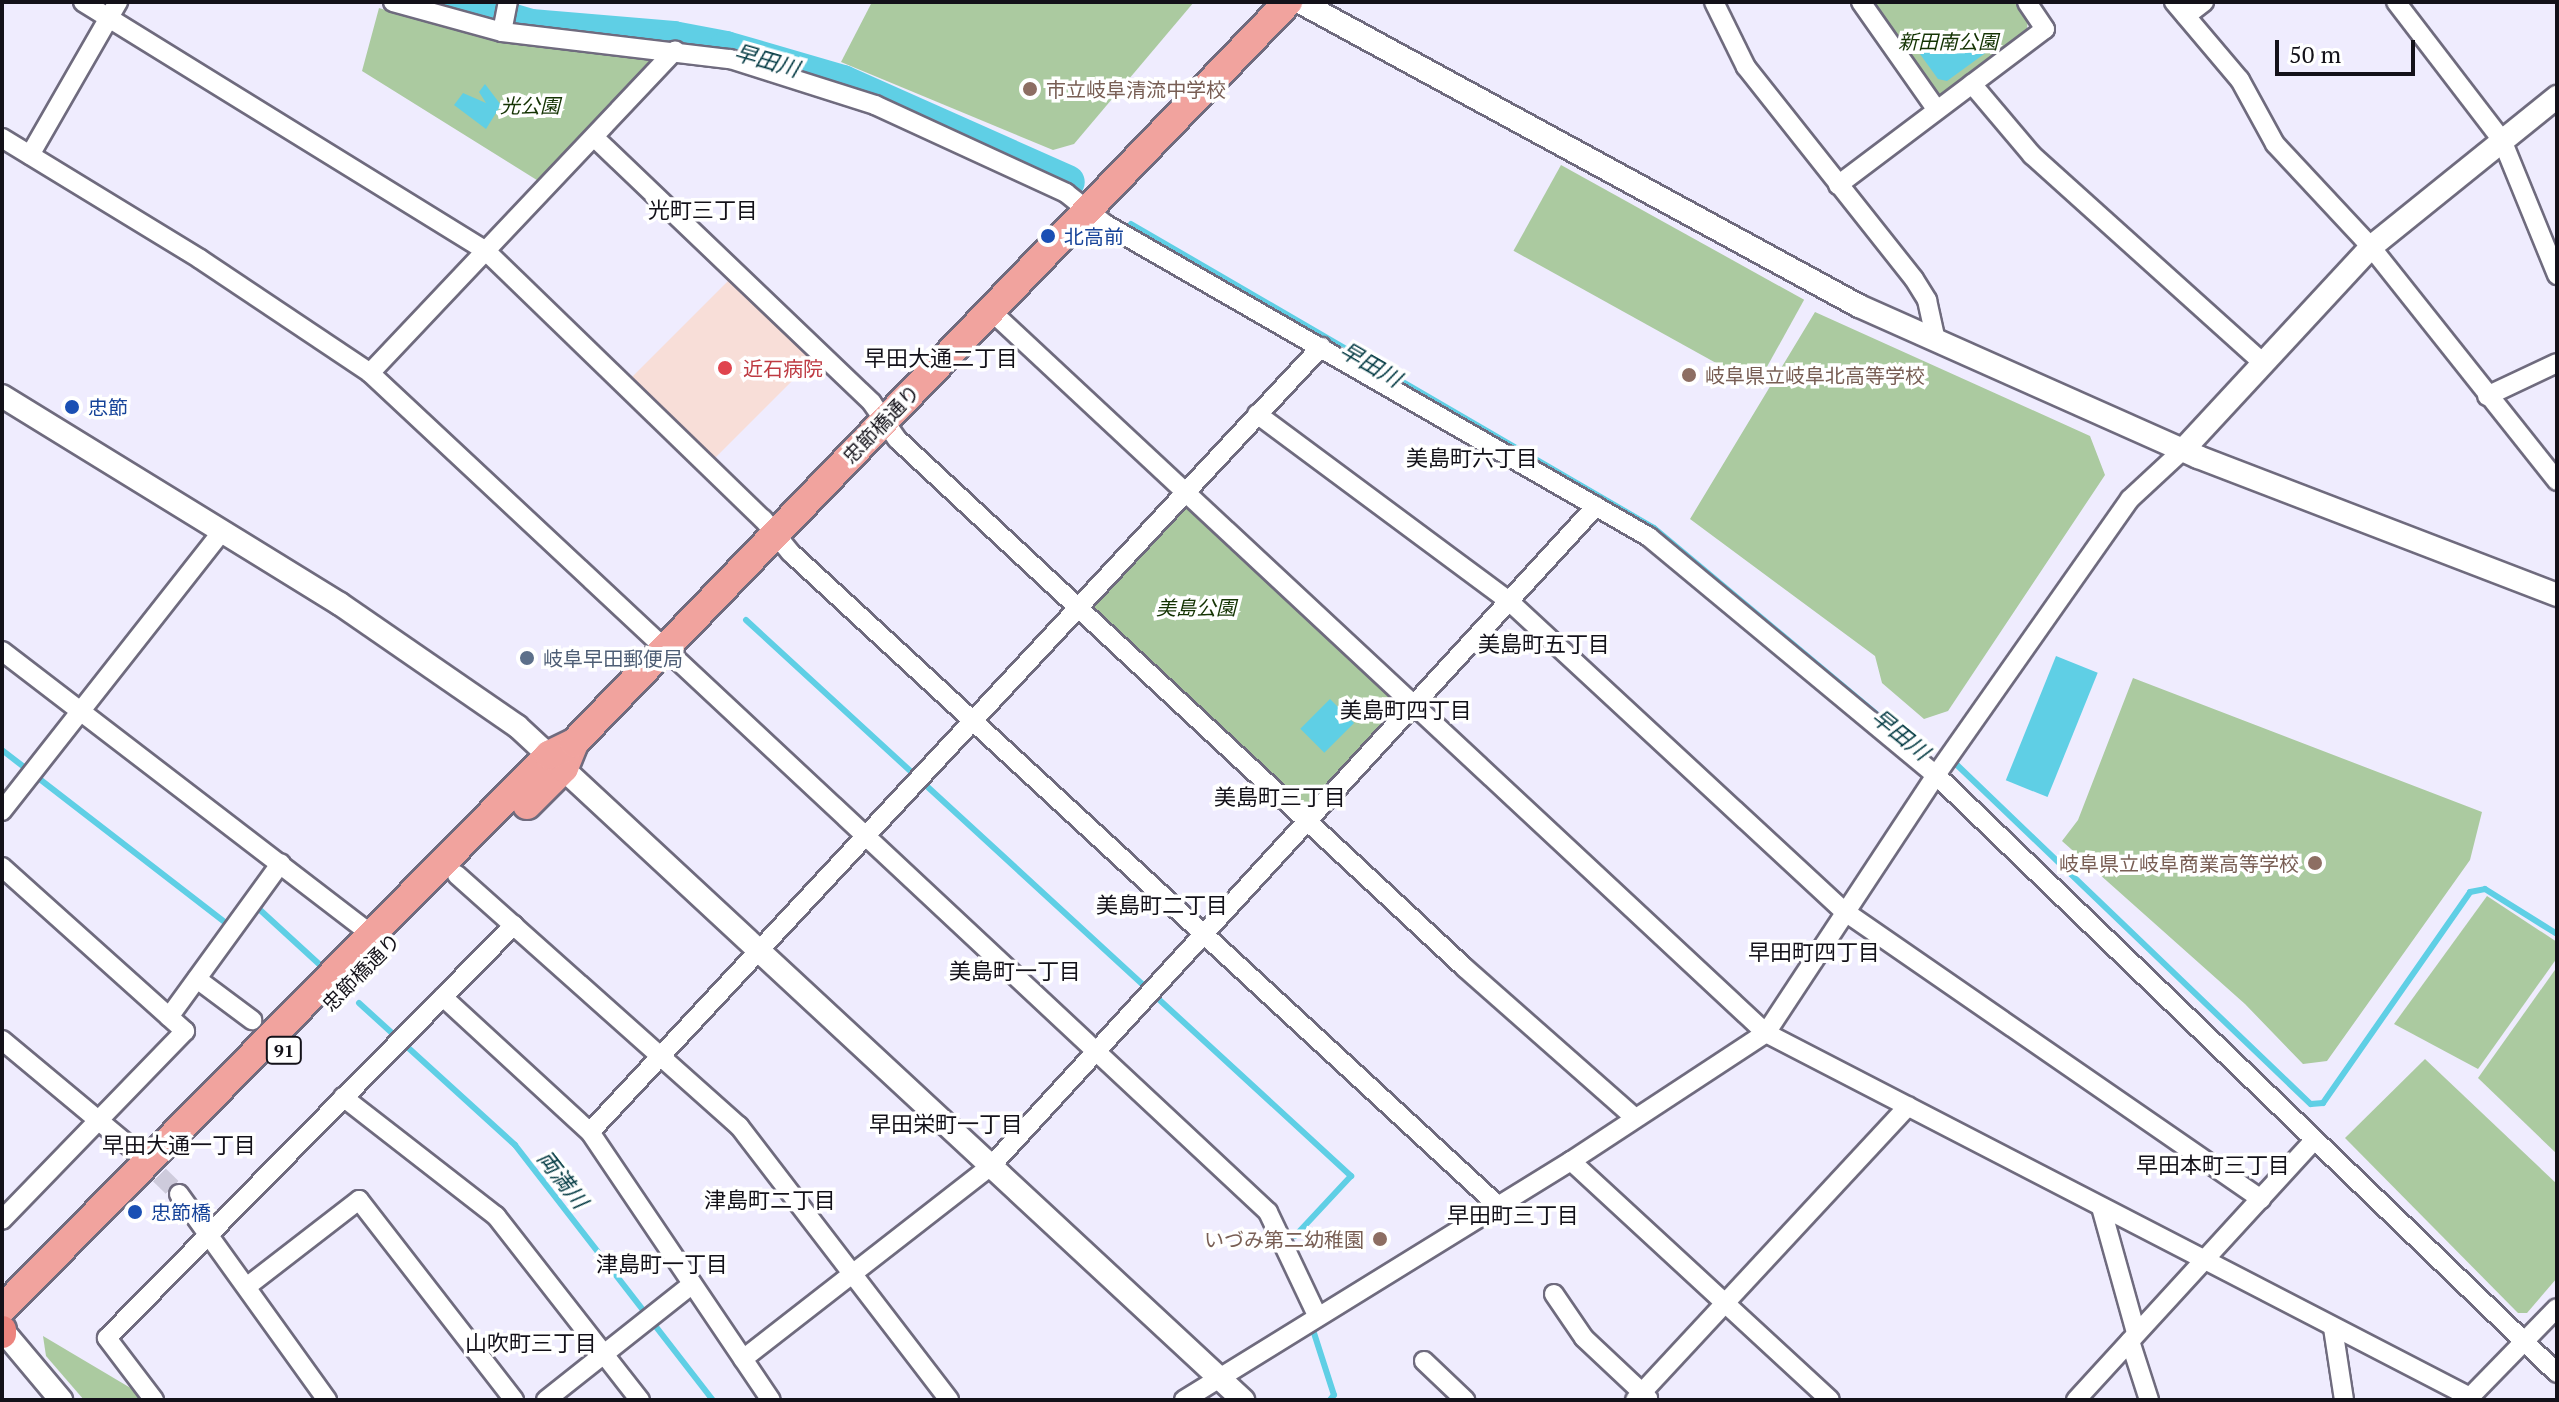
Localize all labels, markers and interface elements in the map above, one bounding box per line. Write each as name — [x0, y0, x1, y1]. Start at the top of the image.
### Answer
scale bar — [2279, 24, 2419, 74]
park label: 新田南公園 — [1898, 29, 1998, 53]
water label: 早田川 — [732, 38, 802, 82]
text: 50 m — [2289, 38, 2341, 70]
place label: 市立岐阜清流中学校 — [1046, 77, 1226, 101]
marker: 市立岐阜清流中学校 — [1021, 80, 1039, 98]
park label: 光公園 — [500, 93, 560, 117]
district label: 光町三丁目 — [648, 197, 758, 223]
place label: 北高前 — [1064, 224, 1124, 248]
marker: 北高前 — [1039, 227, 1057, 245]
water label: 早田川 — [1336, 336, 1406, 392]
district label: 早田大通二丁目 — [864, 345, 1018, 371]
place label: 近石病院 — [743, 356, 823, 380]
marker: 近石病院 — [714, 357, 736, 379]
place label: 岐阜県立岐阜北高等学校 — [1705, 363, 1925, 387]
marker: 岐阜県立岐阜北高等学校 — [1680, 366, 1698, 384]
street label: 忠節橋通り — [838, 380, 924, 468]
place label: 忠節 — [88, 395, 128, 419]
marker: 忠節 — [63, 398, 81, 416]
district label: 美島町六丁目 — [1406, 445, 1538, 471]
park label: 美島公園 — [1156, 595, 1236, 619]
district label: 美島町五丁目 — [1478, 631, 1610, 657]
place label: 岐阜早田郵便局 — [543, 646, 683, 670]
marker: 岐阜早田郵便局 — [518, 649, 536, 667]
district label: 美島町四丁目 — [1340, 697, 1472, 723]
water label: 早田川 — [1867, 703, 1935, 765]
district label: 美島町三丁目 — [1214, 784, 1346, 810]
place label: 岐阜県立岐阜商業高等学校 — [2059, 851, 2299, 875]
marker: 岐阜県立岐阜商業高等学校 — [2306, 854, 2324, 872]
district label: 美島町二丁目 — [1096, 892, 1228, 918]
street label: 忠節橋通り — [317, 928, 405, 1016]
district label: 早田町四丁目 — [1748, 939, 1880, 965]
district label: 美島町一丁目 — [949, 958, 1081, 984]
road number: 91 — [264, 1036, 304, 1064]
district label: 早田栄町一丁目 — [869, 1111, 1023, 1137]
district label: 早田大通一丁目 — [102, 1132, 256, 1158]
water label: 両満川 — [532, 1145, 594, 1213]
district label: 早田本町三丁目 — [2136, 1152, 2290, 1178]
district label: 津島町二丁目 — [704, 1187, 836, 1213]
place label: 忠節橋 — [151, 1200, 211, 1224]
district label: 早田町三丁目 — [1447, 1202, 1579, 1228]
marker: 忠節橋 — [126, 1203, 144, 1221]
place label: いづみ第二幼稚園 — [1204, 1227, 1364, 1251]
marker: いづみ第二幼稚園 — [1371, 1230, 1389, 1248]
district label: 津島町一丁目 — [596, 1251, 728, 1277]
district label: 山吹町三丁目 — [465, 1330, 597, 1356]

